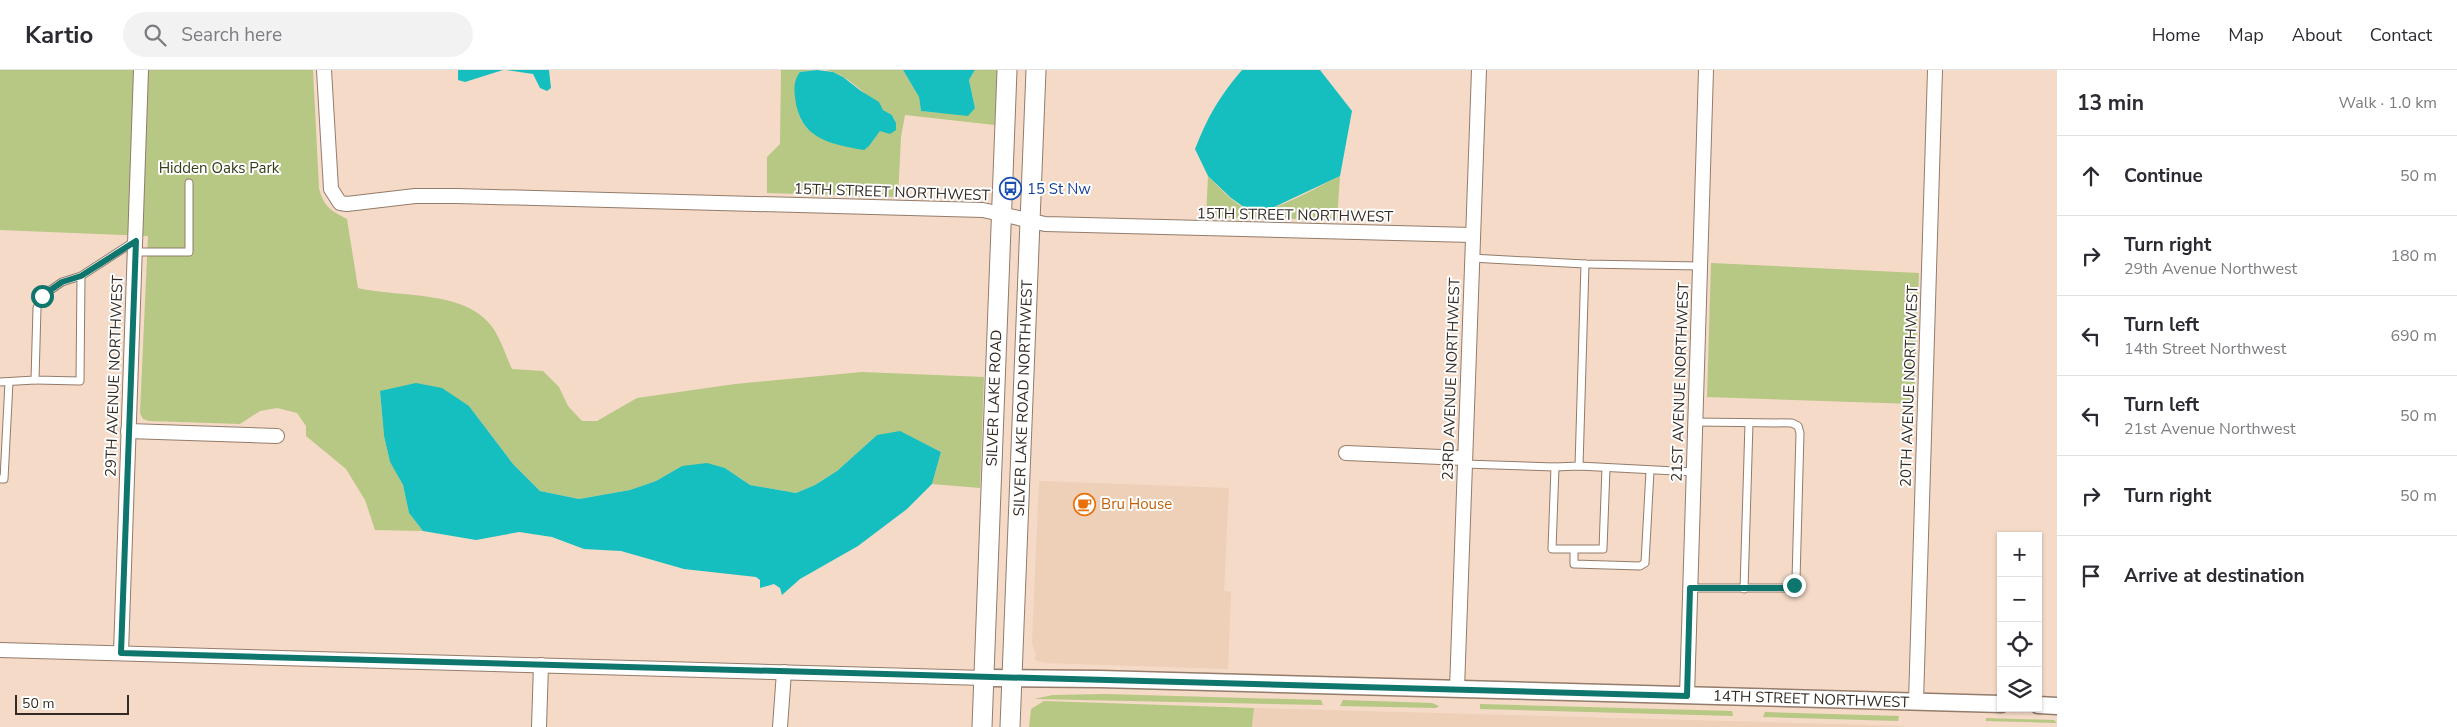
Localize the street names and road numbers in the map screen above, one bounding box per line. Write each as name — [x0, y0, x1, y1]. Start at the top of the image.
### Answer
street label: 15TH STREET NORTHWEST — [793, 179, 991, 205]
street label: 15TH STREET NORTHWEST — [1197, 203, 1393, 227]
street label: 29TH AVENUE NORTHWEST — [100, 275, 128, 477]
street label: 23RD AVENUE NORTHWEST — [1437, 277, 1465, 481]
street label: SILVER LAKE ROAD NORTHWEST — [1009, 279, 1037, 517]
street label: 21ST AVENUE NORTHWEST — [1667, 282, 1693, 482]
street label: 20TH AVENUE NORTHWEST — [1895, 285, 1923, 487]
street label: SILVER LAKE ROAD — [982, 329, 1006, 467]
street label: 14TH STREET NORTHWEST — [1712, 686, 1910, 712]

